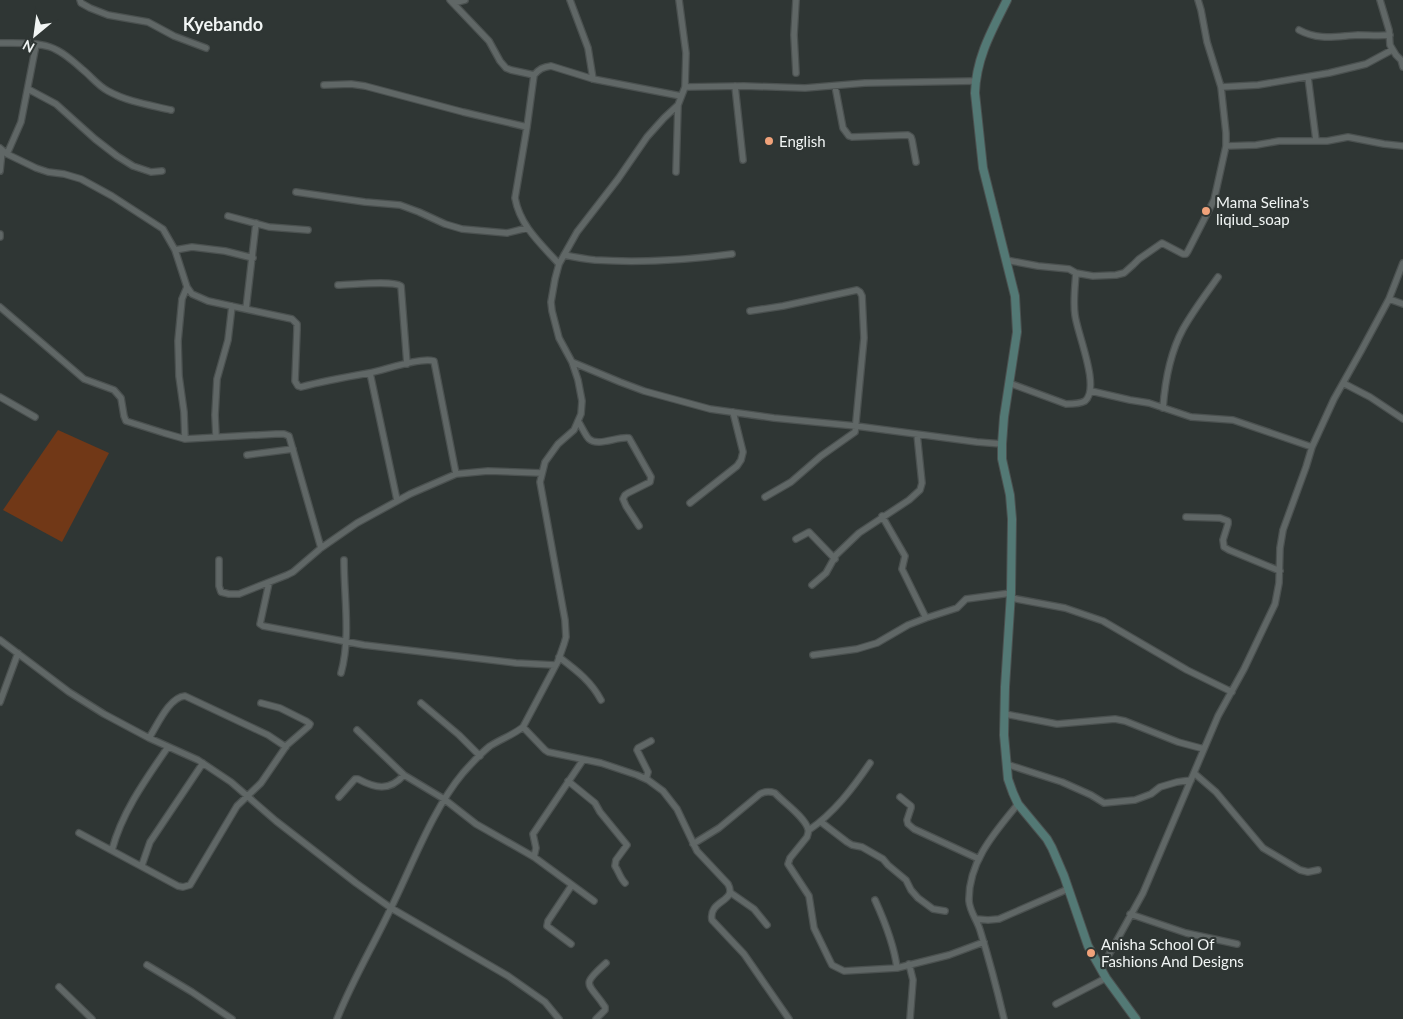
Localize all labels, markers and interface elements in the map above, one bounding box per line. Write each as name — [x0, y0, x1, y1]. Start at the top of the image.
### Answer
north arrow — [10, 10, 60, 60]
district label: Kyebando — [183, 13, 263, 35]
text: N — [20, 37, 37, 57]
place label: English — [779, 132, 826, 150]
marker: English — [763, 135, 775, 147]
place label: Mama Selina's liqiud_soap — [1216, 193, 1309, 228]
marker: Mama Selina's liqiud_soap — [1200, 205, 1212, 217]
place label: Anisha School Of Fashions And Designs — [1101, 935, 1244, 970]
marker: Anisha School Of Fashions And Designs — [1085, 947, 1097, 959]

